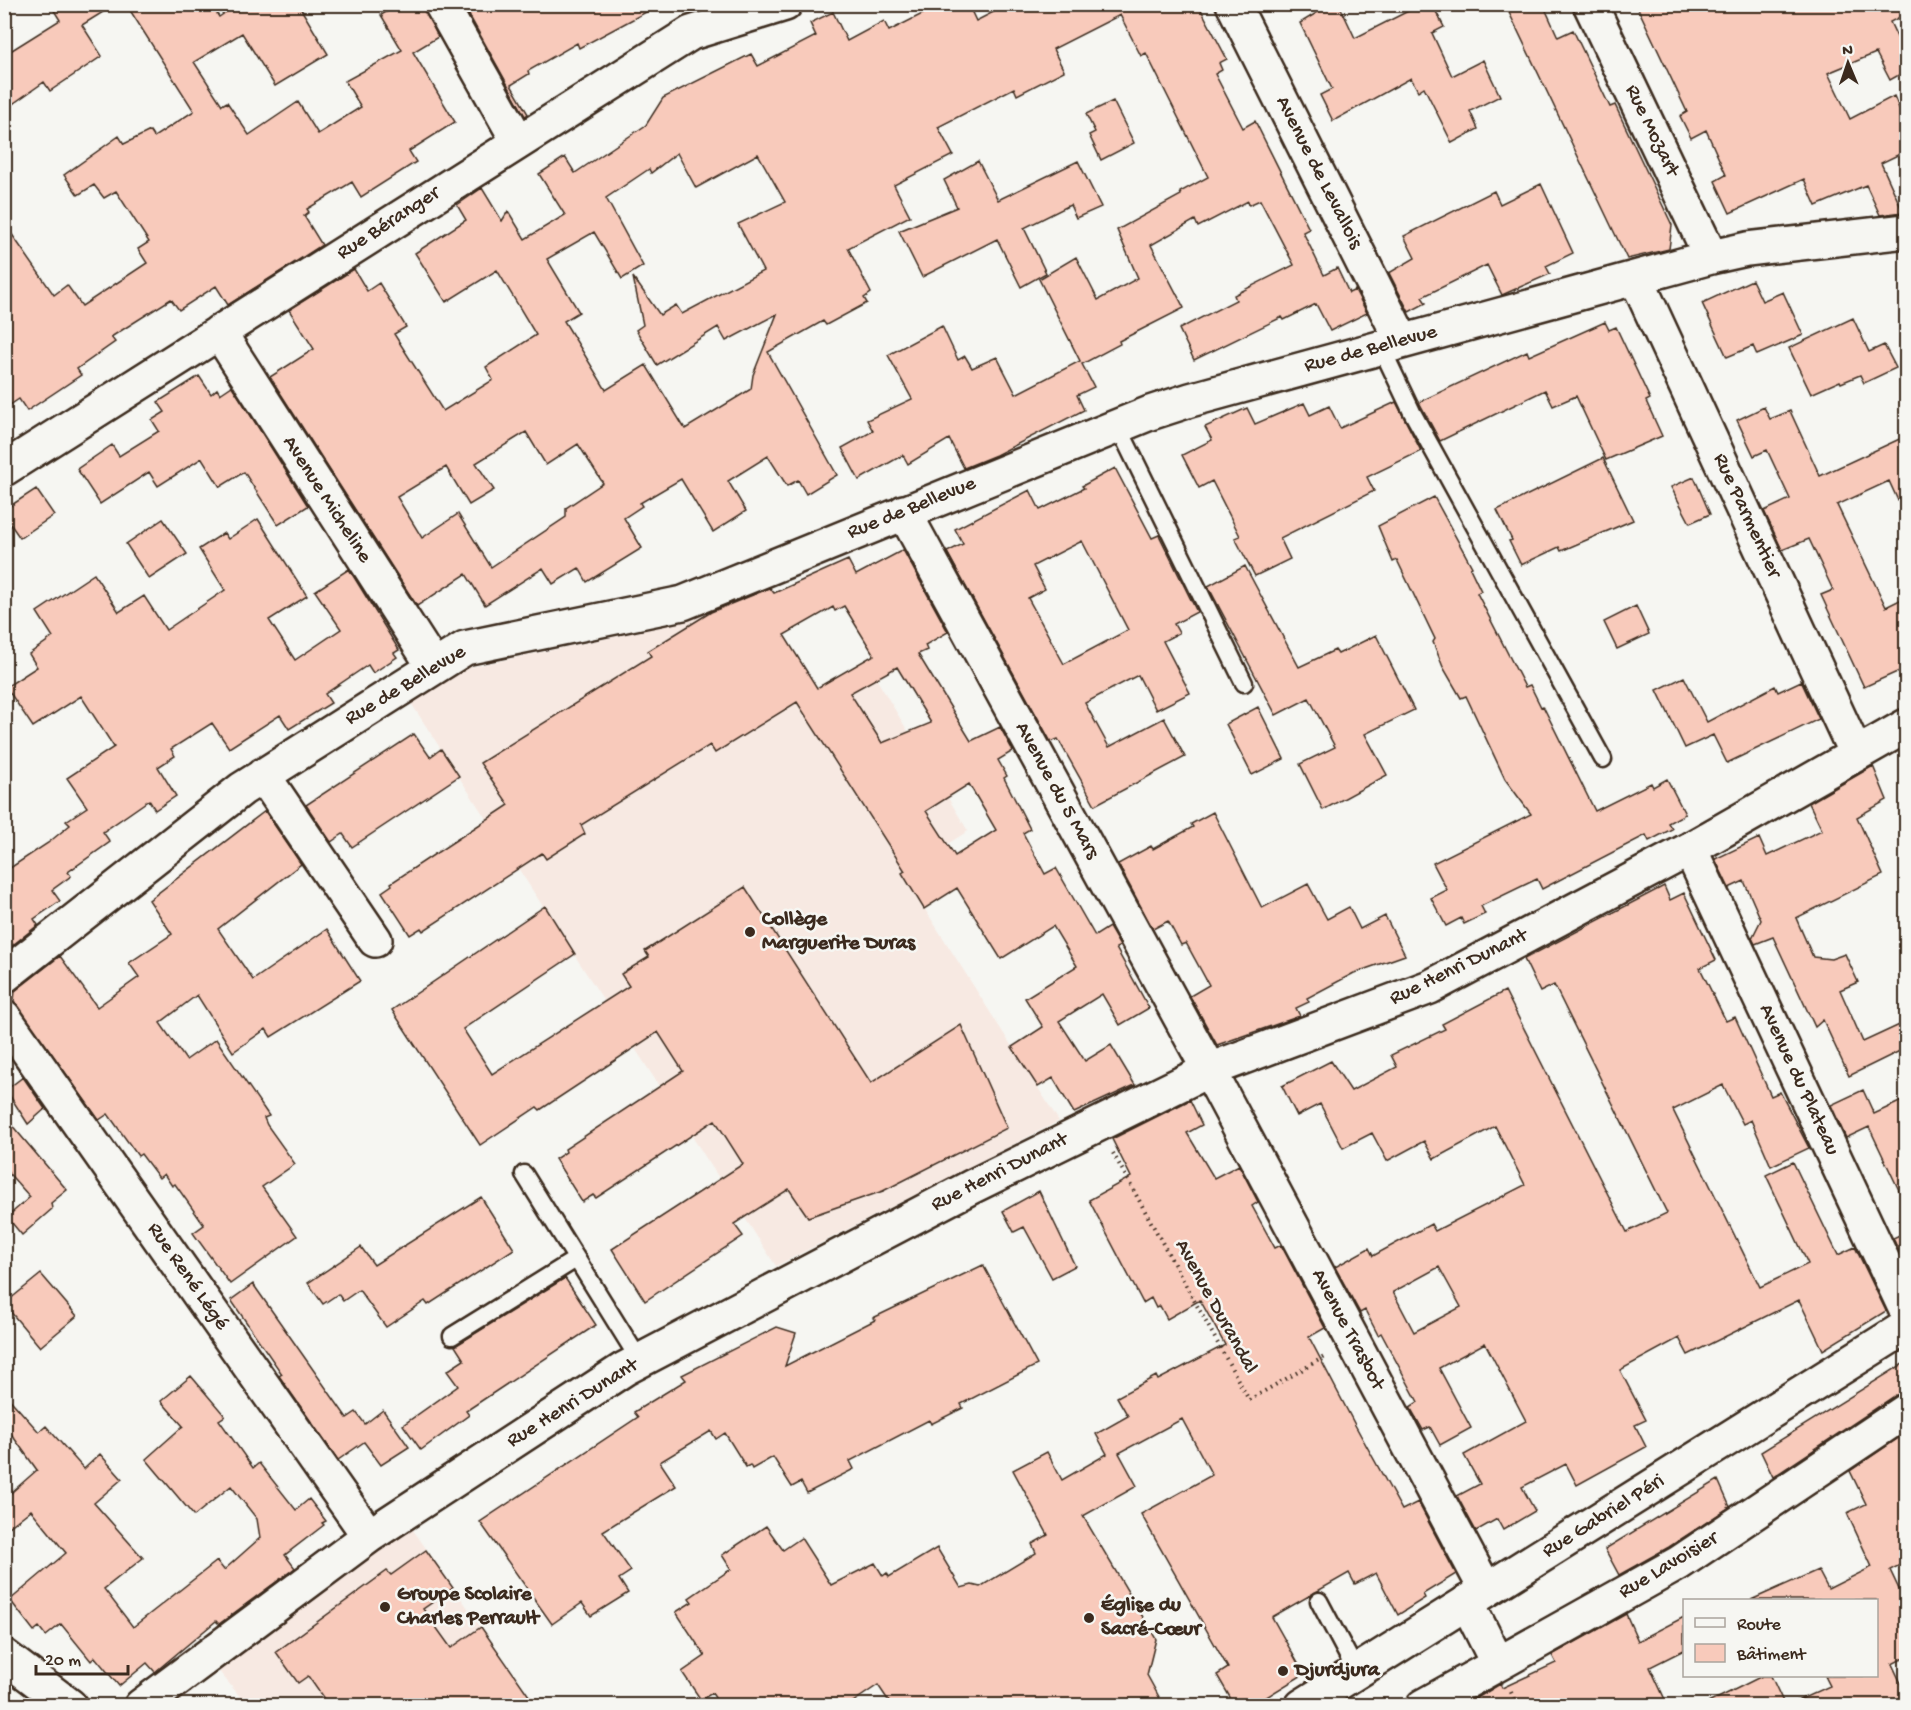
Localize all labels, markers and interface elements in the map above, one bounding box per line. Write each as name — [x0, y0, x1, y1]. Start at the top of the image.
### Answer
north arrow — [1818, 33, 1878, 93]
text: N — [1842, 42, 1854, 61]
street label: Rue Mozart — [1618, 81, 1685, 183]
street label: Avenue de Levallois — [1269, 92, 1368, 255]
street label: Rue Béranger — [333, 181, 446, 266]
street label: Rue de Bellevue — [1302, 320, 1441, 380]
street label: Avenue Micheline — [276, 432, 377, 569]
street label: Rue Parmentier — [1706, 450, 1786, 584]
street label: Rue de Bellevue — [844, 471, 981, 546]
street label: Rue de Bellevue — [341, 640, 472, 732]
street label: Avenue du 5 Mars — [1008, 718, 1105, 865]
place label: Collège Marguerite Duras — [761, 908, 916, 957]
street label: Rue Henri Dunant — [1386, 923, 1534, 1012]
marker: Collège Marguerite Duras — [743, 925, 757, 939]
street label: Avenue du Plateau — [1752, 1000, 1844, 1160]
street label: Rue Henri Dunant — [927, 1127, 1075, 1218]
street label: Rue René Légé — [141, 1218, 234, 1337]
street label: Avenue Durandal — [1168, 1236, 1262, 1378]
street label: Avenue Trasbot — [1305, 1265, 1391, 1397]
street label: Rue Henri Dunant — [503, 1352, 645, 1454]
street label: Rue Gabriel Péri — [1538, 1469, 1670, 1565]
street label: Rue Lavoisier — [1615, 1526, 1724, 1605]
place label: Groupe Scolaire Charles Perrault — [396, 1583, 541, 1632]
place label: Église du Sacré-Cœur — [1101, 1594, 1203, 1643]
legend — [1683, 1599, 1878, 1677]
marker: Groupe Scolaire Charles Perrault — [378, 1600, 392, 1614]
marker: Église du Sacré-Cœur — [1082, 1611, 1096, 1625]
text: Route — [1737, 1615, 1782, 1636]
scale bar — [36, 1638, 128, 1676]
text: Bâtiment — [1736, 1645, 1807, 1666]
text: 20 m — [45, 1651, 81, 1672]
place label: Djurdjura — [1293, 1659, 1381, 1684]
marker: Djurdjura — [1276, 1664, 1290, 1678]

